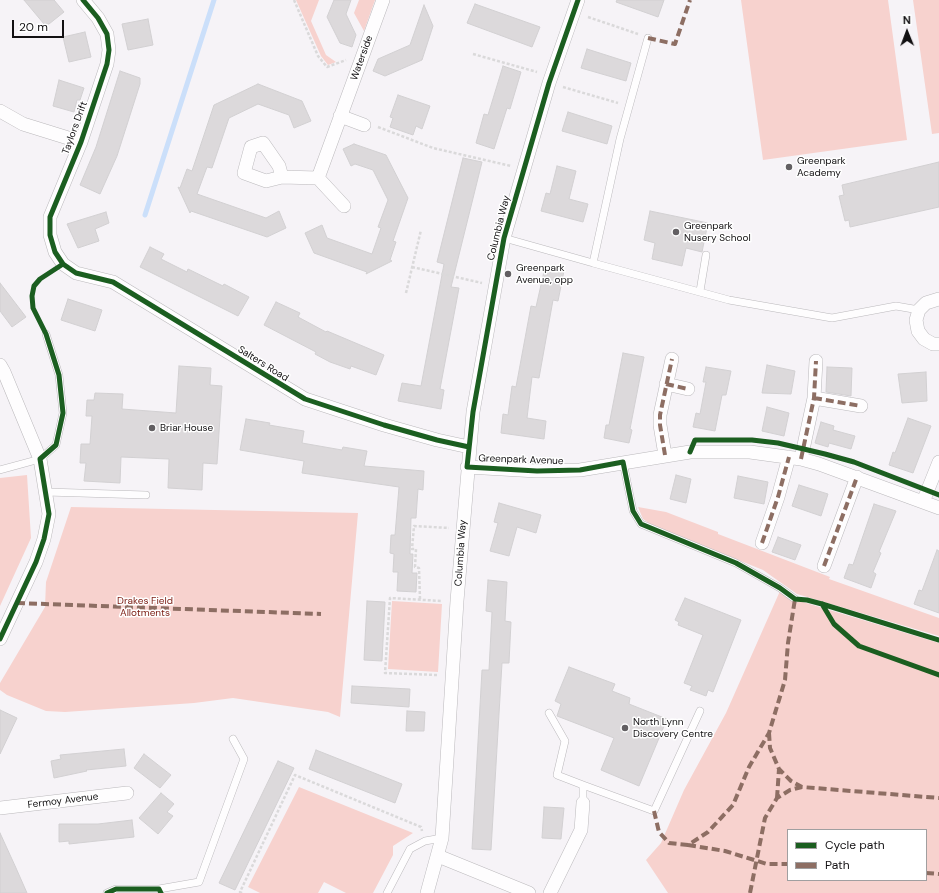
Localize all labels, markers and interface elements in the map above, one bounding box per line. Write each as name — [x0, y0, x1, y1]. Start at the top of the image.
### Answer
scale bar — [14, 12, 66, 38]
north arrow — [887, 12, 927, 52]
text: N — [903, 13, 911, 27]
text: 20 m — [19, 19, 48, 35]
street label: Waterside — [348, 34, 376, 82]
street label: Taylors Drift — [60, 100, 90, 156]
place label: Greenpark Academy — [797, 155, 846, 178]
marker: Greenpark Academy — [784, 162, 794, 172]
street label: Columbia Way — [485, 194, 513, 262]
place label: Greenpark Nusery School — [684, 220, 751, 244]
marker: Greenpark Nusery School — [671, 227, 681, 237]
place label: Greenpark Avenue, opp — [516, 262, 573, 286]
marker: Greenpark Avenue, opp — [503, 269, 513, 279]
street label: Salters Road — [235, 344, 291, 384]
place label: Briar House — [160, 422, 213, 434]
marker: Briar House — [147, 423, 157, 433]
street label: Greenpark Avenue — [478, 453, 564, 467]
street label: Columbia Way — [453, 519, 469, 587]
park label: Drakes Field Allotments — [117, 595, 173, 618]
place label: North Lynn Discovery Centre — [633, 716, 713, 740]
marker: North Lynn Discovery Centre — [620, 723, 630, 733]
street label: Fermoy Avenue — [27, 791, 99, 811]
legend — [787, 829, 927, 881]
text: Cycle path — [825, 837, 885, 853]
text: Path — [825, 857, 850, 873]

